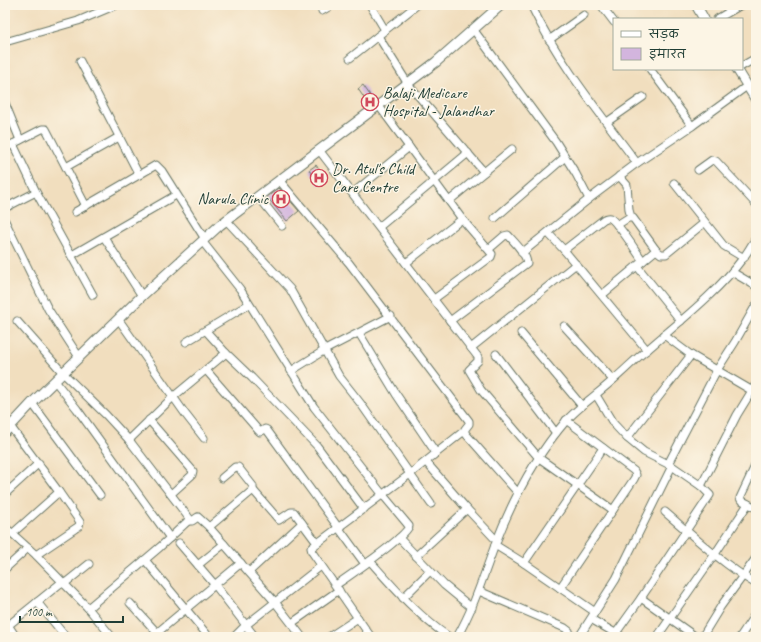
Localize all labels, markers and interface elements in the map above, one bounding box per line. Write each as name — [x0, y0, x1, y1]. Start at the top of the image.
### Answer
legend — [613, 18, 743, 70]
text: सड़क — [648, 26, 680, 42]
text: इमारत — [649, 46, 687, 62]
place label: Balaji Medicare Hospital - Jalandhar — [383, 83, 495, 121]
hospital icon: Balaji Medicare Hospital - Jalandhar — [360, 92, 380, 112]
place label: Dr. Atul's Child Care Centre — [332, 159, 417, 197]
hospital icon: Dr. Atul's Child Care Centre — [309, 168, 329, 188]
place label: Narula Clinic — [198, 189, 269, 209]
hospital icon: Narula Clinic — [271, 189, 291, 209]
scale bar — [20, 598, 123, 624]
text: 100 m — [26, 604, 53, 620]

